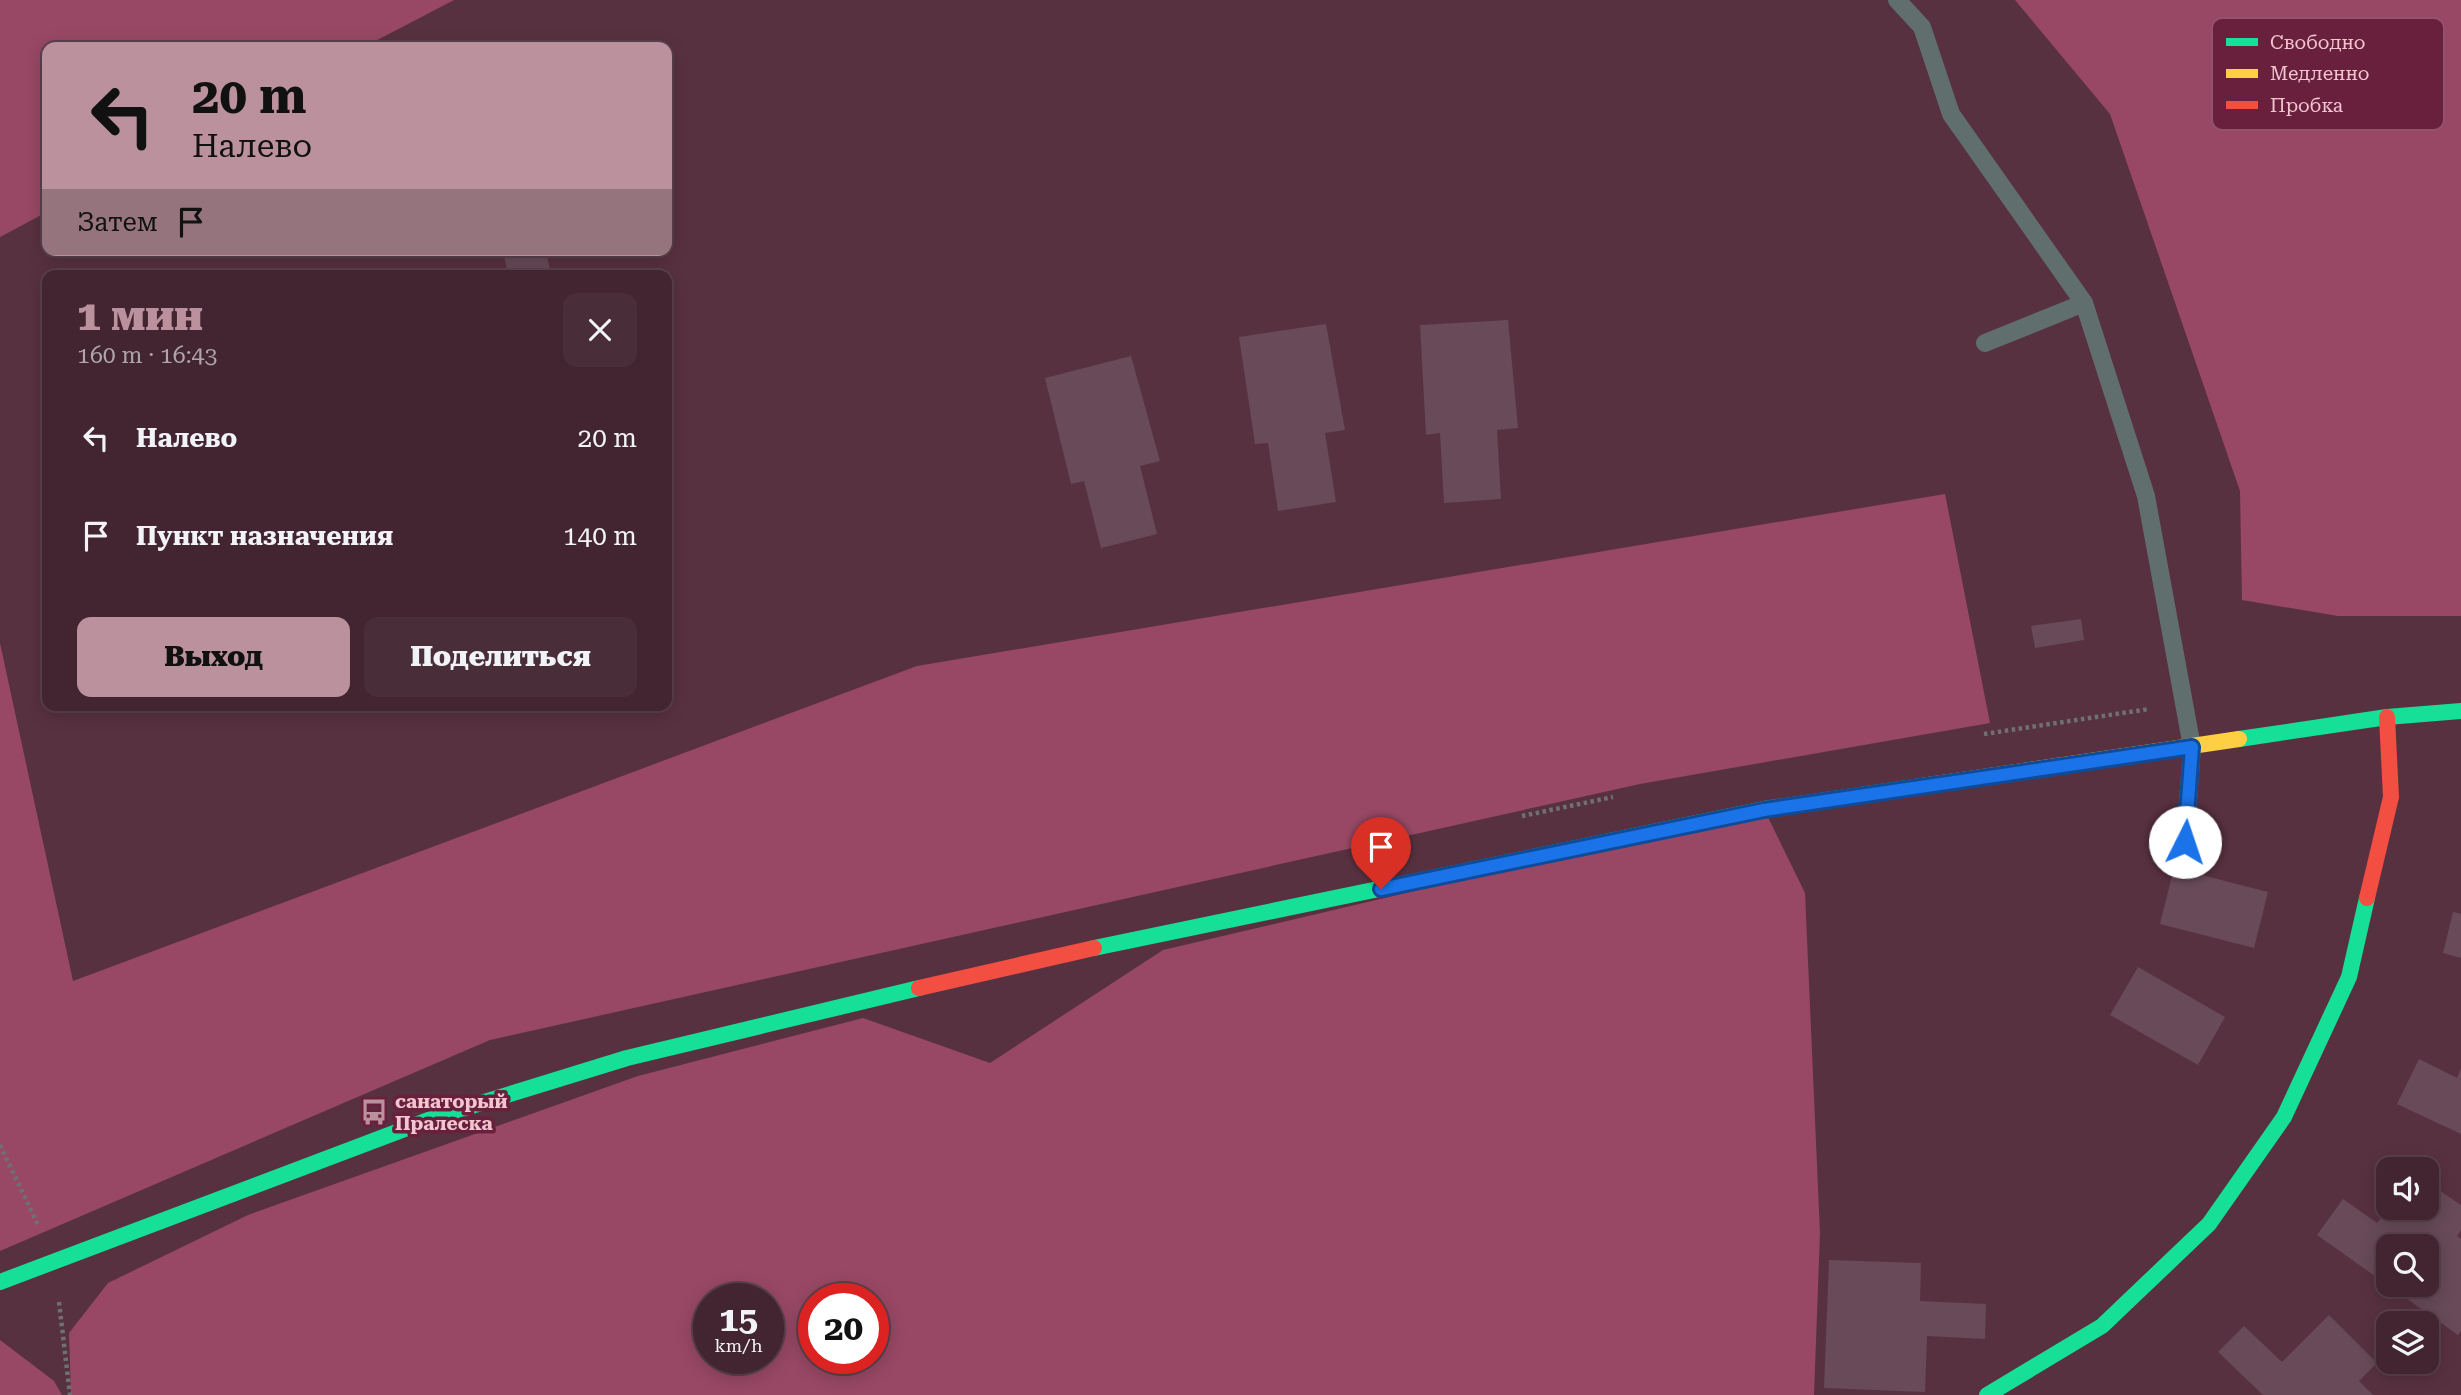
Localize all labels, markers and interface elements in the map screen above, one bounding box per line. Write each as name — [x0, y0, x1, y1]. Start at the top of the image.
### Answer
legend — [2212, 18, 2444, 130]
text: Свободно — [2270, 31, 2365, 54]
text: Медленно — [2270, 62, 2369, 85]
text: 20 m — [192, 68, 307, 125]
icon: left — [77, 70, 168, 161]
text: Пробка — [2270, 94, 2344, 117]
text: Налево — [192, 127, 312, 165]
icon: arrive — [172, 203, 210, 241]
text: Затем — [77, 207, 158, 237]
text: 1 мин — [77, 291, 203, 340]
button: close — [563, 293, 637, 367]
text: 160 m · 16:43 — [77, 342, 217, 369]
icon: left — [77, 419, 115, 457]
text: Налево — [136, 423, 237, 453]
text: 20 m — [578, 423, 637, 453]
icon: arrive — [77, 517, 115, 555]
text: Пункт назначения — [136, 521, 393, 551]
text: 140 m — [563, 521, 637, 551]
button: Выход — [77, 617, 350, 697]
button: Поделиться — [364, 617, 637, 697]
position arrow — [2148, 805, 2222, 879]
pin — [1351, 817, 1411, 889]
icon: arrive — [1362, 828, 1400, 866]
place label: санаторый Пралеска — [395, 1090, 508, 1135]
bus stop icon: санаторый Пралеска — [359, 1097, 389, 1127]
map controls — [2376, 1157, 2439, 1374]
button: sound — [2376, 1157, 2439, 1220]
button: search — [2376, 1234, 2439, 1297]
speed limit sign: 20 — [798, 1283, 889, 1374]
text: 15 — [719, 1299, 758, 1340]
button: layers — [2376, 1311, 2439, 1374]
text: km/h — [714, 1335, 763, 1356]

